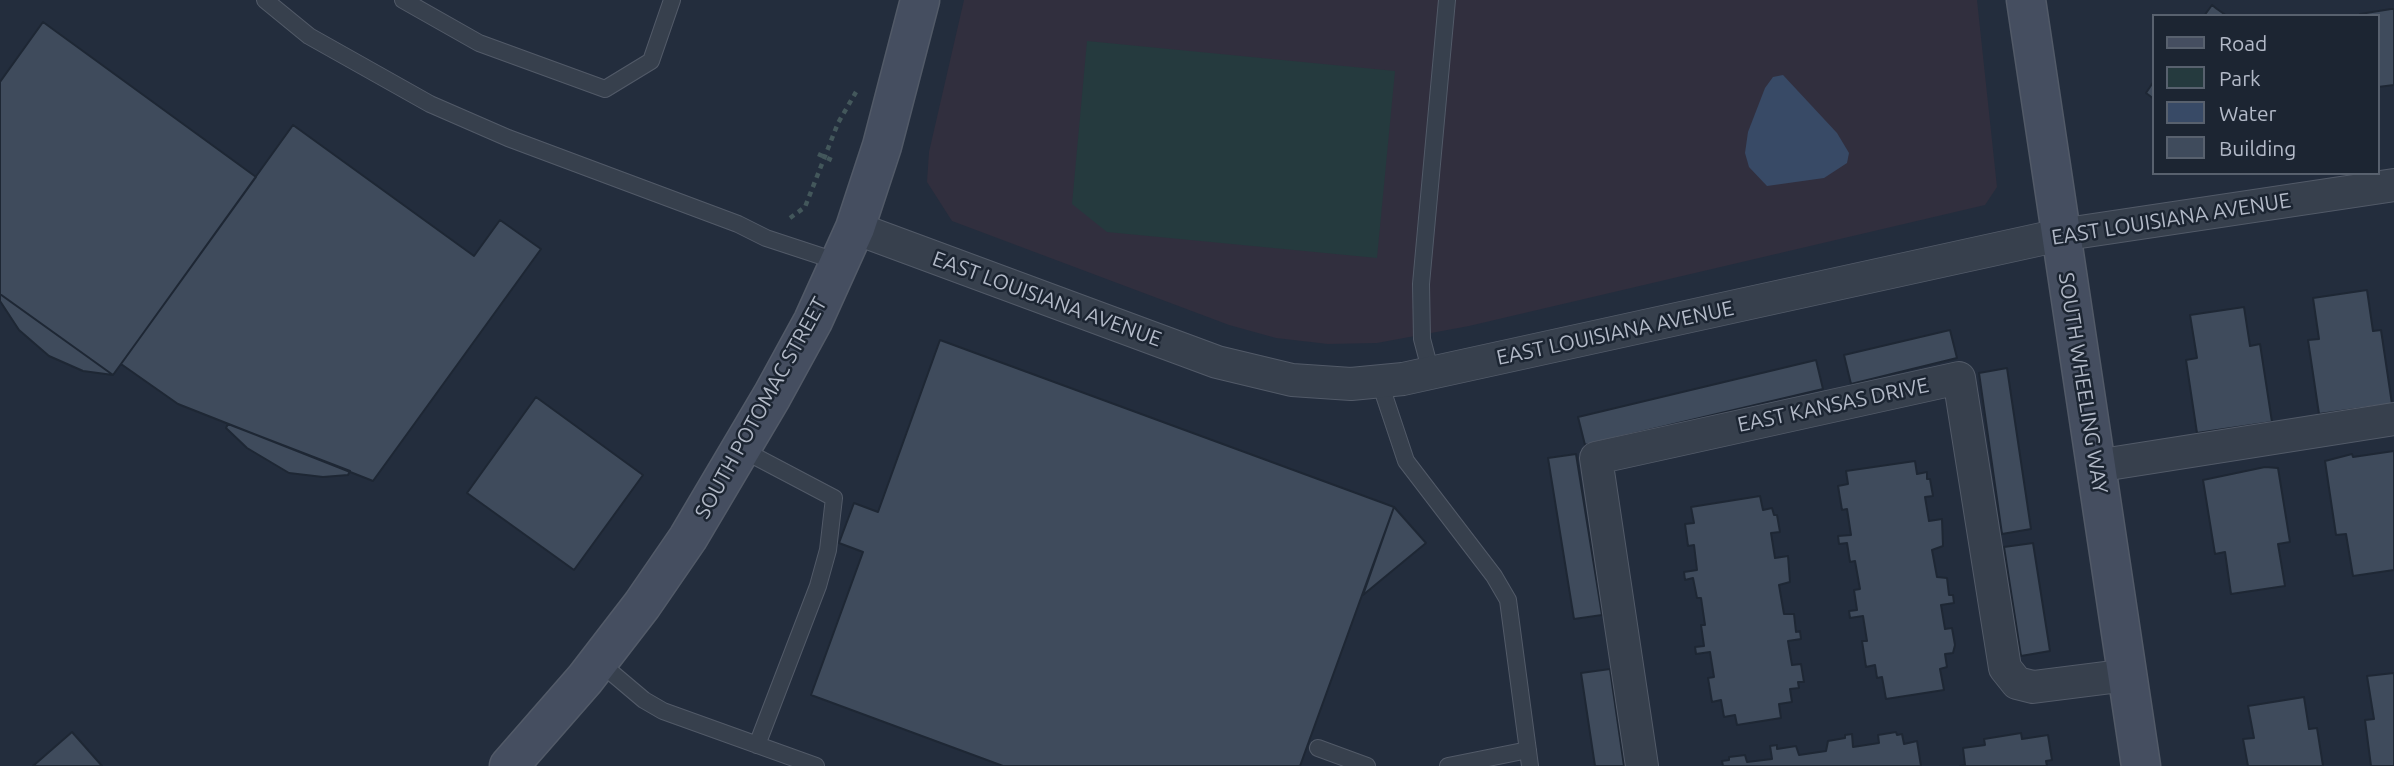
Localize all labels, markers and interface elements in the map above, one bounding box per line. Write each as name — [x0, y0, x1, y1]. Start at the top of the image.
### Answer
legend — [2152, 14, 2380, 175]
text: Road — [2219, 31, 2267, 55]
text: Park — [2219, 66, 2261, 90]
text: Water — [2219, 101, 2277, 125]
text: Building — [2219, 136, 2296, 160]
street label: EAST LOUISIANA AVENUE — [2050, 188, 2292, 250]
street label: EAST LOUISIANA AVENUE — [929, 246, 1165, 352]
street label: SOUTH WHEELING WAY — [2053, 271, 2113, 495]
street label: SOUTH POTOMAC STREET — [690, 293, 832, 523]
street label: EAST LOUISIANA AVENUE — [1494, 296, 1736, 370]
street label: EAST KANSAS DRIVE — [1735, 372, 1931, 438]

